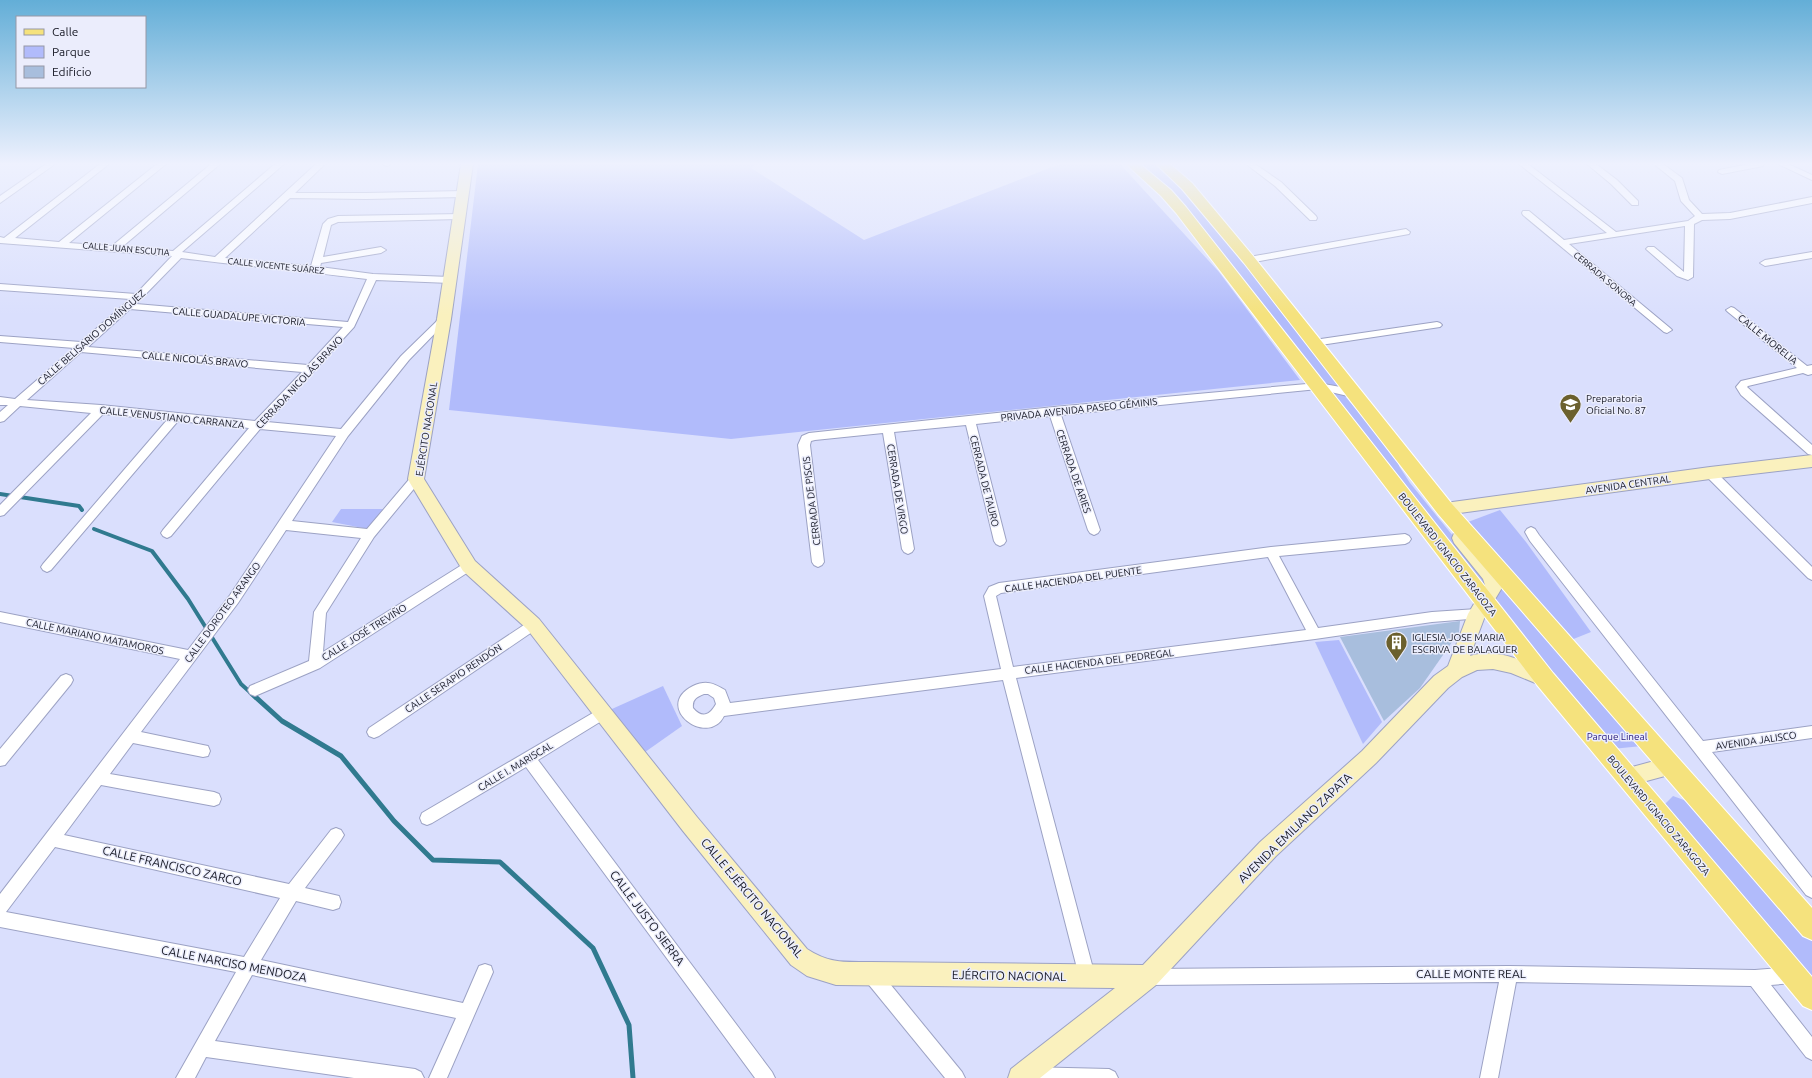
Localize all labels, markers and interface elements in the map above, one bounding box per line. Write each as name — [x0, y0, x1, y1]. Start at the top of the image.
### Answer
legend — [16, 16, 146, 88]
text: Calle — [52, 25, 78, 38]
text: Parque — [52, 45, 90, 58]
text: Edificio — [52, 65, 92, 78]
street label: CALLE JUAN ESCUTIA — [82, 240, 170, 258]
street label: CERRADA SONORA — [1572, 250, 1639, 308]
street label: CALLE VICENTE SUÁREZ — [227, 254, 325, 276]
street label: CALLE BELISARIO DOMÍNGUEZ — [35, 287, 148, 387]
street label: CALLE GUADALUPE VICTORIA — [172, 305, 307, 328]
street label: CALLE MORELIA — [1736, 312, 1800, 367]
street label: CERRADA NICOLÁS BRAVO — [253, 333, 345, 431]
street label: CALLE NICOLÁS BRAVO — [141, 348, 249, 370]
street label: EJÉRCITO NACIONAL — [413, 381, 439, 477]
school or university icon: Preparatoria Oficial No. 87 — [1557, 391, 1583, 424]
place label: Preparatoria Oficial No. 87 — [1586, 393, 1646, 416]
street label: PRIVADA AVENIDA PASEO GÉMINIS — [1000, 395, 1158, 423]
street label: CALLE VENUSTIANO CARRANZA — [99, 404, 245, 431]
street label: CERRADA DE ARIES — [1054, 428, 1093, 514]
street label: CERRADA DE TAURO — [968, 434, 1001, 528]
street label: CERRADA DE VIRGO — [885, 443, 910, 535]
street label: CERRADA DE PISCIS — [801, 456, 822, 546]
street label: AVENIDA CENTRAL — [1585, 473, 1671, 496]
street label: BOULEVARD IGNACIO ZARAGOZA — [1396, 491, 1499, 618]
street label: CALLE DOROTEO ARANGO — [182, 560, 263, 665]
street label: CALLE HACIENDA DEL PUENTE — [1004, 564, 1143, 595]
street label: CALLE JOSÉ TREVIÑO — [319, 601, 409, 663]
street label: CALLE MARIANO MATAMOROS — [25, 617, 165, 656]
building icon: IGLESIA JOSE MARIA ESCRIVA DE BALAGUER — [1383, 630, 1409, 663]
place label: IGLESIA JOSE MARIA ESCRIVA DE BALAGUER — [1412, 632, 1517, 655]
street label: CALLE SERAPIO RENDÓN — [402, 641, 504, 715]
street label: CALLE HACIENDA DEL PEDREGAL — [1024, 647, 1174, 676]
street label: AVENIDA JALISCO — [1715, 729, 1797, 752]
park label: Parque Lineal — [1587, 731, 1648, 742]
street label: CALLE I. MARISCAL — [476, 740, 555, 793]
street label: BOULEVARD IGNACIO ZARAGOZA — [1605, 753, 1712, 878]
street label: AVENIDA EMILIANO ZAPATA — [1235, 770, 1354, 885]
street label: CALLE EJÉRCITO NACIONAL — [699, 835, 806, 960]
street label: CALLE FRANCISCO ZARCO — [101, 843, 243, 888]
street label: CALLE JUSTO SIERRA — [608, 868, 687, 968]
street label: CALLE NARCISO MENDOZA — [160, 943, 308, 984]
street label: CALLE MONTE REAL — [1416, 967, 1526, 980]
street label: EJÉRCITO NACIONAL — [952, 968, 1066, 983]

